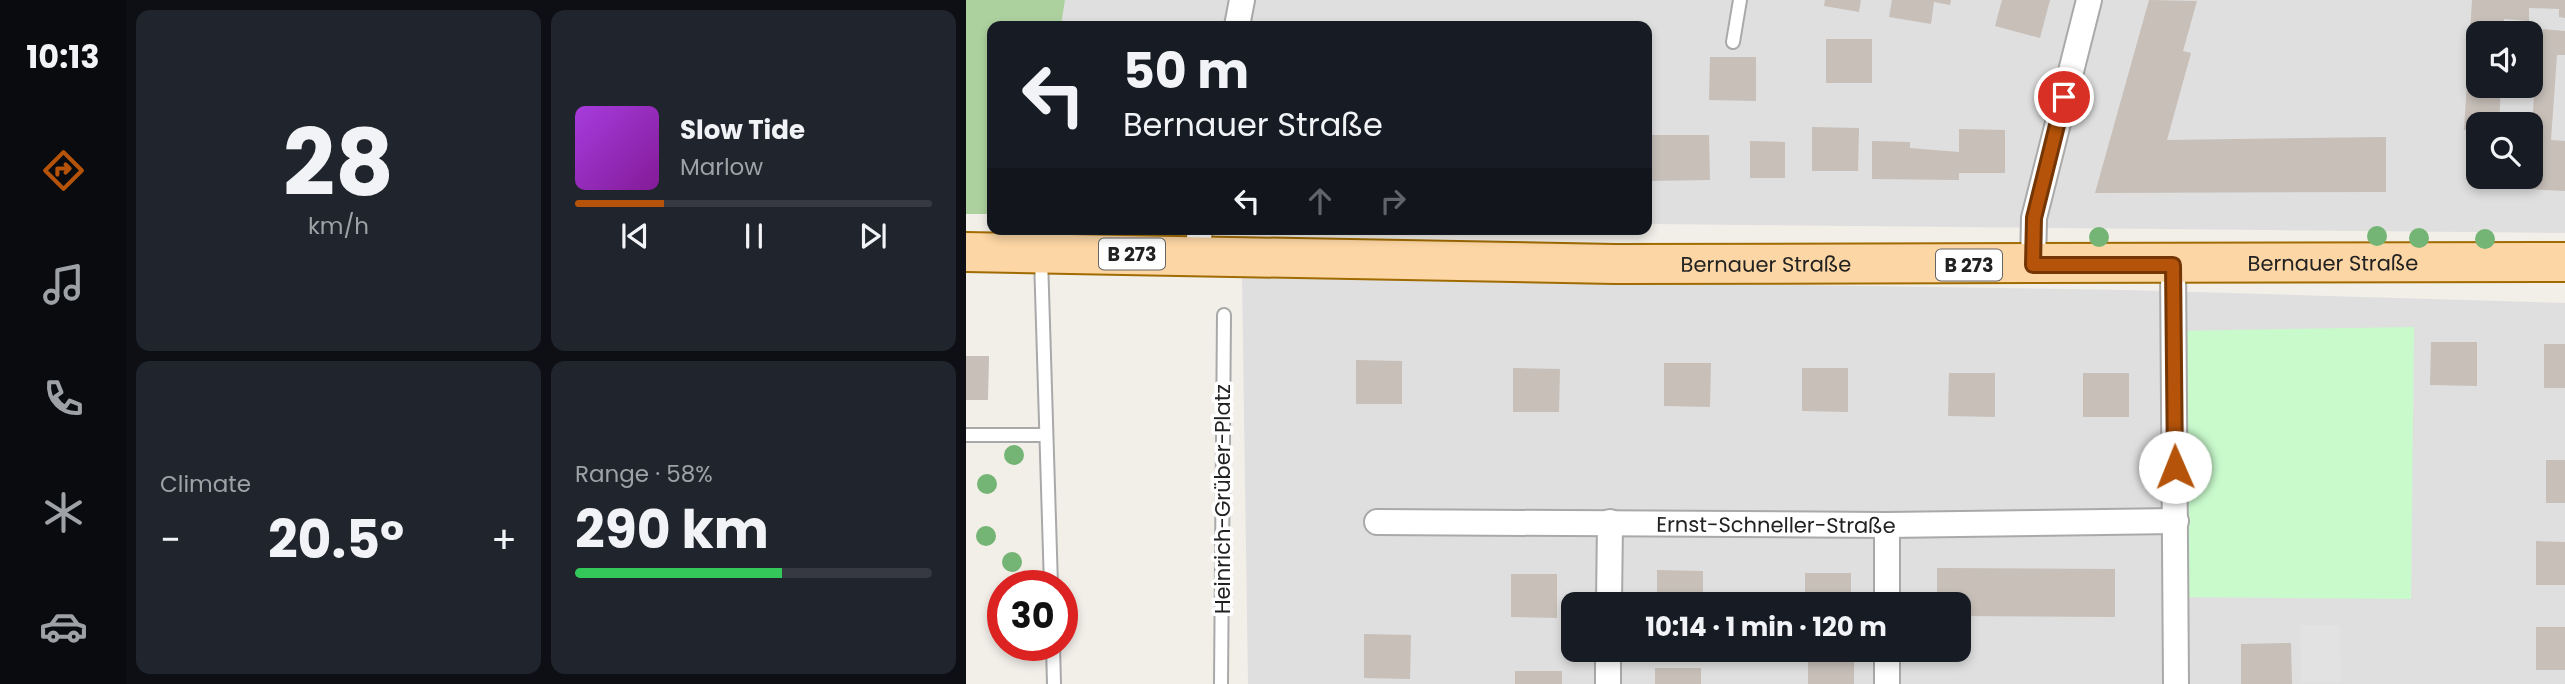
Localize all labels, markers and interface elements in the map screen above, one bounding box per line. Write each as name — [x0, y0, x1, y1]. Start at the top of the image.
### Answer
map controls — [2466, 21, 2543, 189]
button: sound — [2466, 21, 2543, 98]
text: 10:13 — [26, 34, 100, 79]
text: 50 m — [1123, 37, 1249, 105]
icon: left — [1008, 49, 1099, 140]
pin — [2034, 67, 2094, 127]
icon: arrive — [2045, 78, 2083, 116]
text: 28 — [283, 99, 394, 227]
text: Bernauer Straße — [1123, 102, 1383, 147]
text: Slow Tide — [680, 112, 805, 148]
button: search — [2466, 112, 2543, 189]
icon: directions — [39, 146, 88, 195]
text: Marlow — [680, 151, 763, 183]
icon: left — [1228, 182, 1266, 220]
icon: ahead — [1301, 182, 1339, 220]
icon: right — [1374, 182, 1412, 220]
text: km/h — [308, 210, 369, 242]
icon: previous — [616, 217, 654, 255]
icon: pause — [735, 217, 773, 255]
icon: next — [854, 217, 892, 255]
road number: B 273 — [1099, 238, 1165, 270]
street label: Bernauer Straße — [2247, 248, 2418, 277]
street label: Bernauer Straße — [1680, 249, 1851, 278]
road number: B 273 — [1936, 249, 2002, 280]
icon: music — [39, 260, 88, 309]
icon: phone — [39, 374, 88, 423]
street label: Heinrich-Grüber-Platz — [1208, 384, 1237, 614]
position arrow — [2138, 430, 2212, 504]
text: Range · 58% — [575, 458, 713, 490]
text: Climate — [160, 468, 251, 500]
icon: climate — [39, 488, 88, 537]
text: 290 km — [575, 493, 769, 566]
text: 20.5° — [268, 503, 404, 576]
street label: Ernst-Schneller-Straße — [1656, 509, 1896, 540]
text: − — [160, 513, 181, 566]
text: + — [491, 513, 517, 566]
speed limit sign: 30 — [987, 570, 1078, 661]
icon: car — [39, 602, 88, 651]
text: 10:14 · 1 min · 120 m — [1645, 609, 1887, 645]

